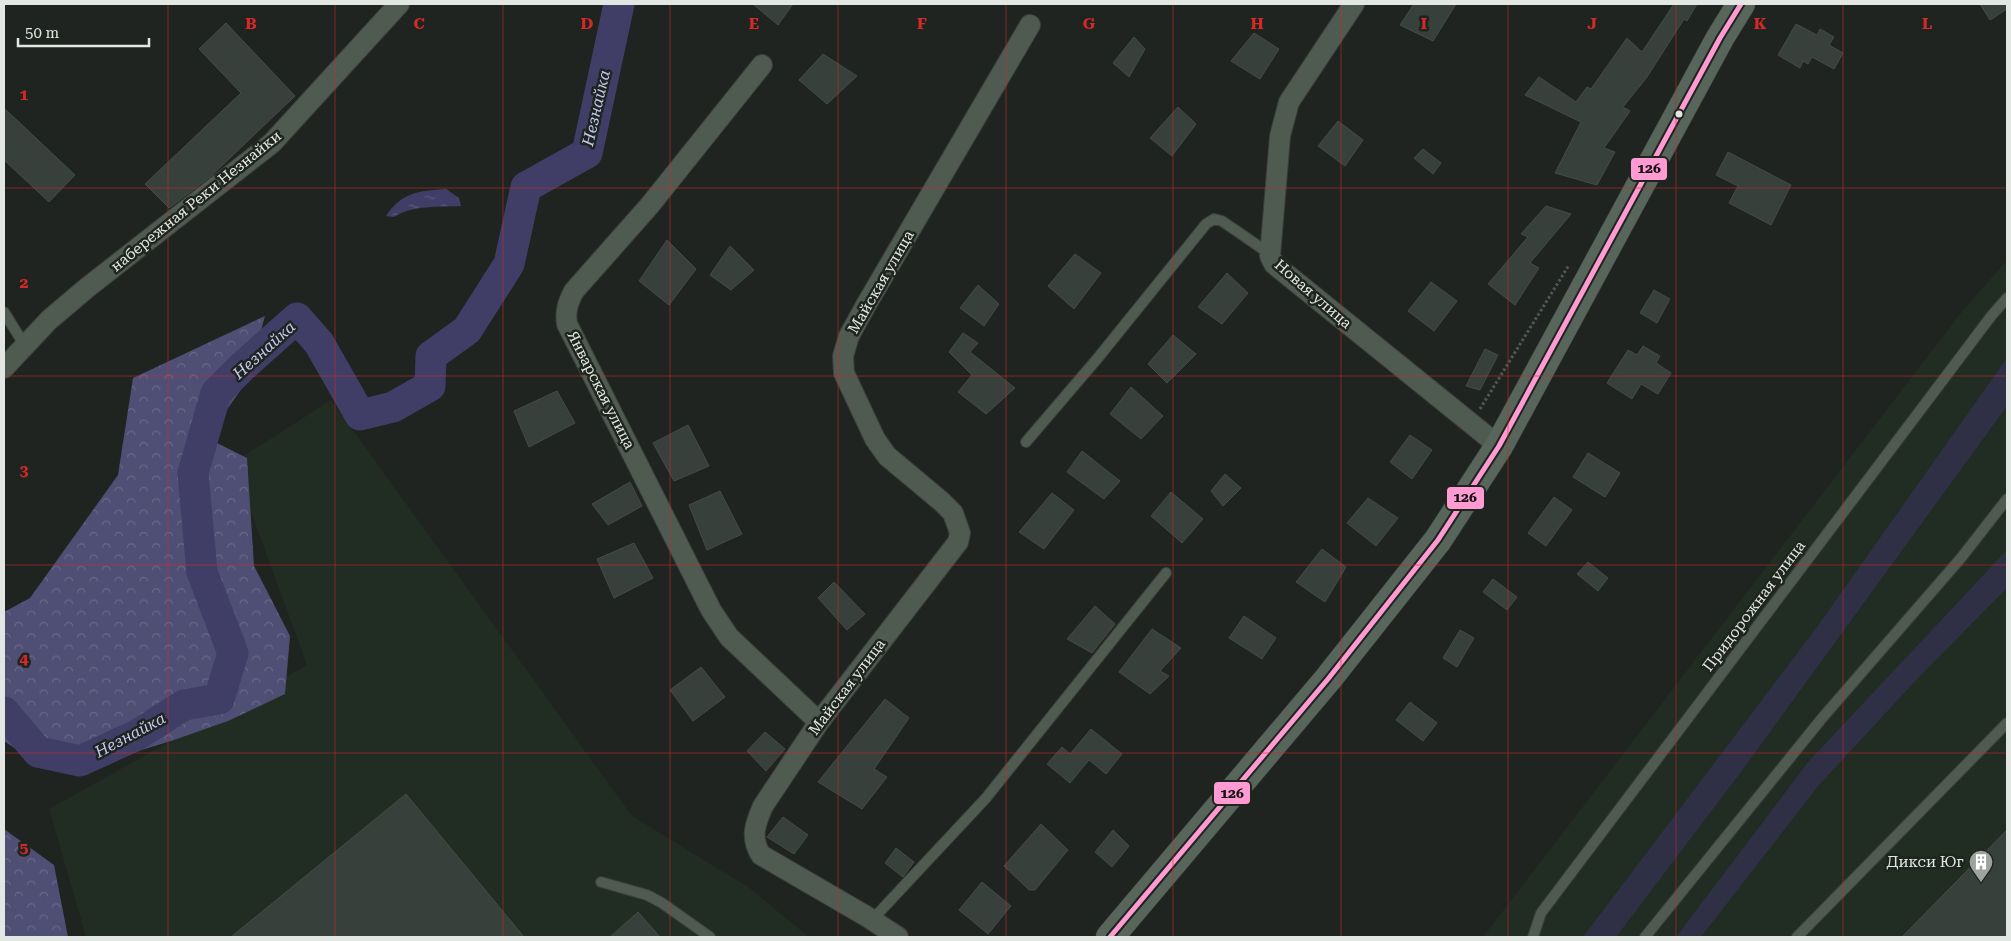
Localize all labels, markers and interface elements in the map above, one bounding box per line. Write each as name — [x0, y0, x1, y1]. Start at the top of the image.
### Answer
text: B — [245, 14, 257, 33]
text: C — [413, 14, 425, 33]
text: D — [581, 14, 594, 33]
text: E — [749, 14, 759, 33]
text: F — [917, 14, 927, 33]
text: G — [1083, 14, 1096, 33]
text: H — [1250, 14, 1264, 33]
text: I — [1421, 14, 1427, 33]
text: J — [1587, 14, 1597, 33]
text: K — [1754, 14, 1767, 33]
text: L — [1922, 14, 1932, 33]
scale bar — [18, 15, 149, 47]
text: 50 m — [25, 24, 60, 42]
water label: Незнайка — [578, 68, 614, 149]
text: 1 — [20, 85, 29, 104]
unlabelled marker — [1674, 109, 1684, 119]
street label: набережная Реки Незнайки — [107, 127, 285, 275]
line badge: 126 — [1630, 157, 1668, 181]
text: 126 — [1637, 160, 1661, 176]
street label: Майская улица — [844, 227, 918, 337]
street label: Новая улица — [1271, 256, 1355, 332]
text: 2 — [20, 273, 29, 292]
water label: Незнайка — [228, 317, 299, 384]
street label: Январская улица — [563, 328, 639, 452]
text: 3 — [20, 461, 29, 480]
line badge: 126 — [1446, 486, 1485, 510]
text: 126 — [1453, 489, 1477, 505]
street label: Придорожная улица — [1699, 537, 1809, 675]
street label: Майская улица — [805, 635, 889, 739]
text: 4 — [20, 649, 29, 668]
water label: Незнайка — [91, 708, 169, 762]
line badge: 126 — [1213, 781, 1251, 805]
text: 126 — [1220, 785, 1244, 801]
text: 5 — [20, 838, 29, 857]
building icon: Дикси Юг — [1968, 849, 1994, 883]
place label: Дикси Юг — [1886, 853, 1964, 871]

